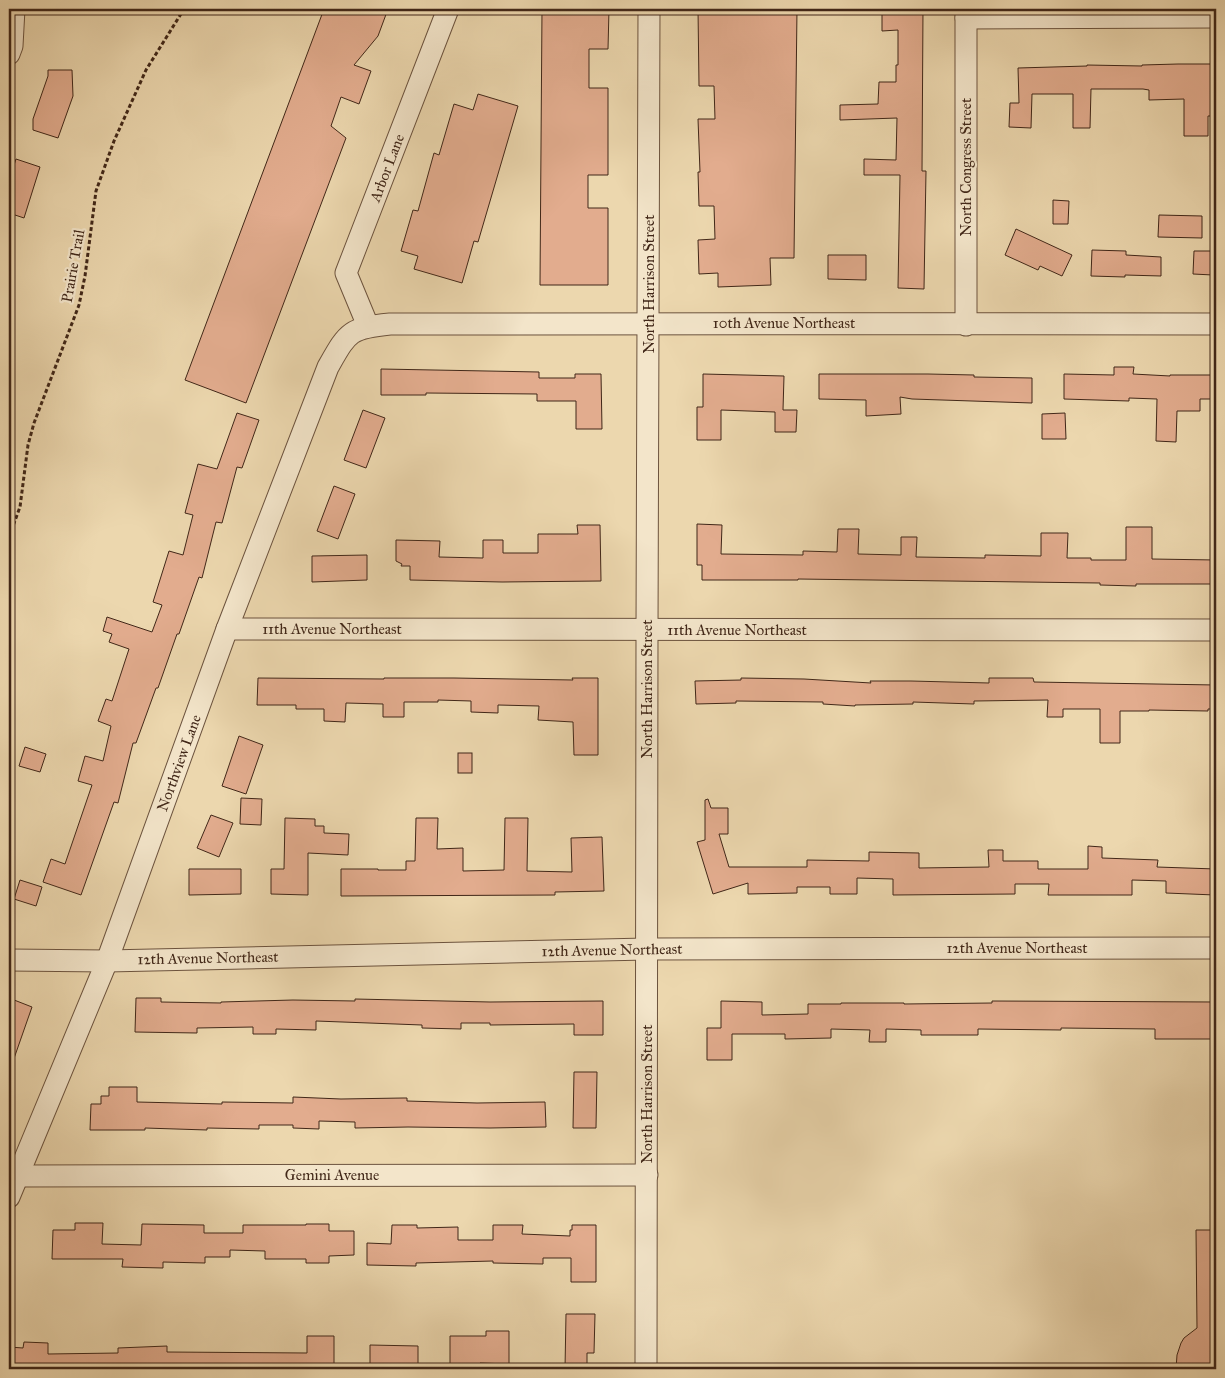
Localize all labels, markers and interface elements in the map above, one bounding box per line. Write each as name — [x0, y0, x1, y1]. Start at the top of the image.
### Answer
street label: North Congress Street — [957, 97, 975, 236]
street label: Arbor Lane — [365, 132, 408, 205]
street label: North Harrison Street — [640, 214, 658, 354]
street label: Prairie Trail — [58, 227, 88, 304]
street label: 10th Avenue Northeast — [713, 314, 856, 332]
street label: North Harrison Street — [638, 619, 656, 759]
street label: 11th Avenue Northeast — [262, 620, 403, 638]
street label: 11th Avenue Northeast — [667, 621, 808, 639]
street label: Northview Lane — [153, 712, 205, 814]
street label: 12th Avenue Northeast — [946, 939, 1088, 957]
street label: 12th Avenue Northeast — [541, 940, 683, 960]
street label: 12th Avenue Northeast — [137, 948, 279, 968]
street label: North Harrison Street — [638, 1024, 656, 1164]
street label: Gemini Avenue — [285, 1166, 379, 1184]

